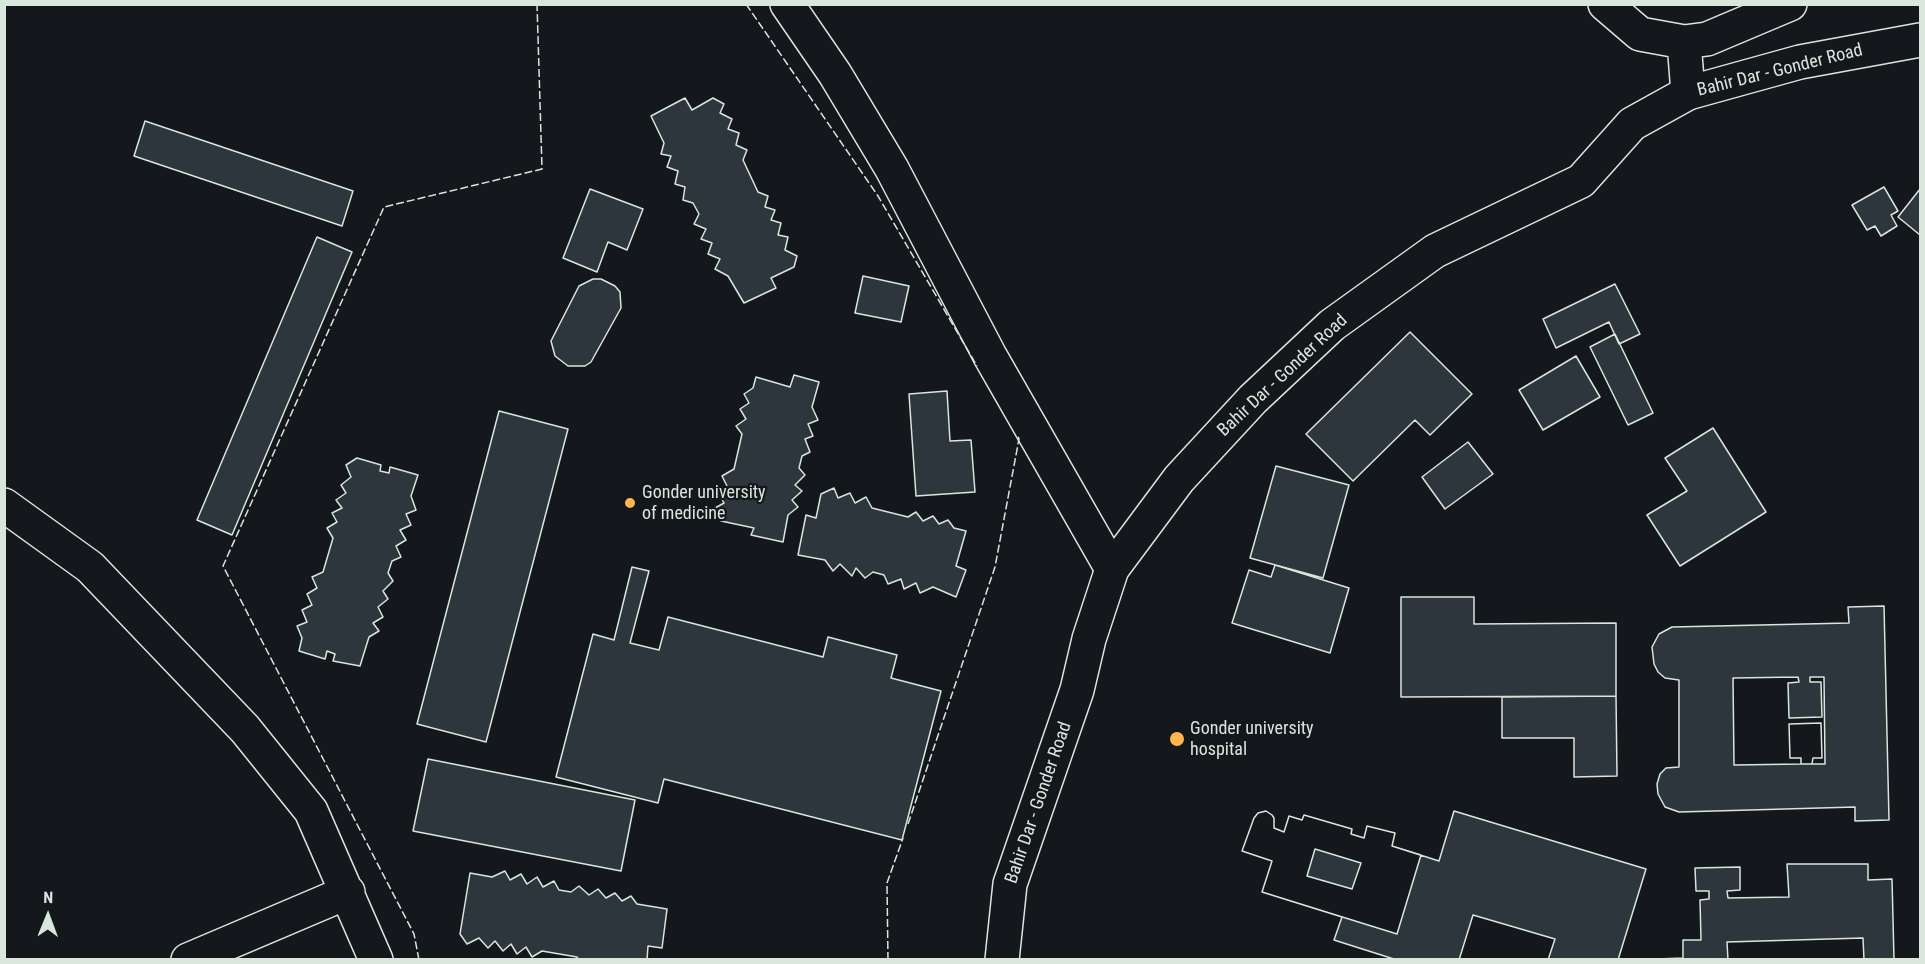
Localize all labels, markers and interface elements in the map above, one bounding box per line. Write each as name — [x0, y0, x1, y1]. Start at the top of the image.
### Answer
street label: Bahir Dar - Gonder Road — [1695, 40, 1865, 102]
street label: Bahir Dar - Gonder Road — [1214, 310, 1352, 442]
place label: Gonder university of medicine — [642, 482, 766, 524]
marker: Gonder university of medicine — [623, 496, 637, 510]
place label: Gonder university hospital — [1190, 718, 1314, 760]
street label: Bahir Dar - Gonder Road — [1001, 719, 1077, 887]
marker: Gonder university hospital — [1168, 730, 1186, 748]
north arrow — [18, 886, 78, 946]
text: N — [43, 888, 53, 907]

